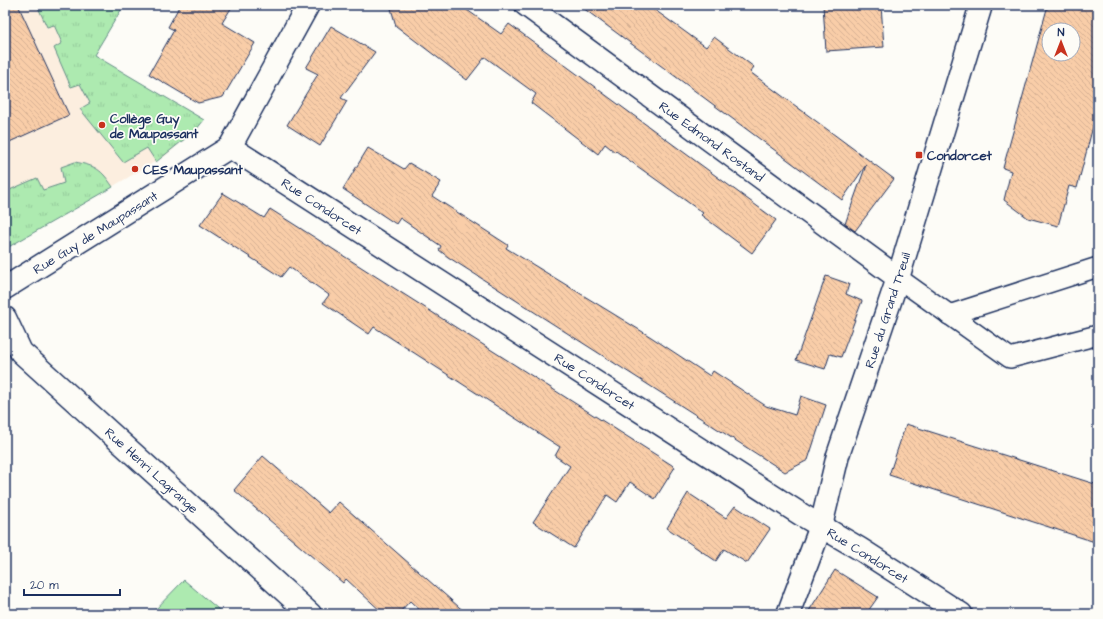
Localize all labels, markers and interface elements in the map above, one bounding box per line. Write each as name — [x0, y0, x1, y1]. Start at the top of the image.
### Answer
north arrow — [1041, 22, 1081, 62]
text: N — [1058, 25, 1065, 40]
street label: Rue Edmond Rostand — [655, 97, 768, 186]
place label: Collège Guy de Maupassant — [109, 110, 199, 144]
marker: Collège Guy de Maupassant — [97, 120, 107, 130]
place label: Condorcet — [927, 147, 992, 165]
marker: Condorcet — [914, 150, 924, 160]
place label: CES Maupassant — [143, 161, 243, 180]
marker: CES Maupassant — [130, 164, 140, 174]
street label: Rue Condorcet — [278, 174, 366, 240]
street label: Rue Guy de Maupassant — [30, 187, 163, 280]
street label: Rue du Grand Treuil — [861, 250, 915, 370]
street label: Rue Condorcet — [551, 349, 639, 415]
street label: Rue Henri Lagrange — [100, 424, 202, 518]
street label: Rue Condorcet — [823, 524, 912, 588]
scale bar — [24, 571, 120, 597]
text: 20 m — [30, 577, 59, 594]

